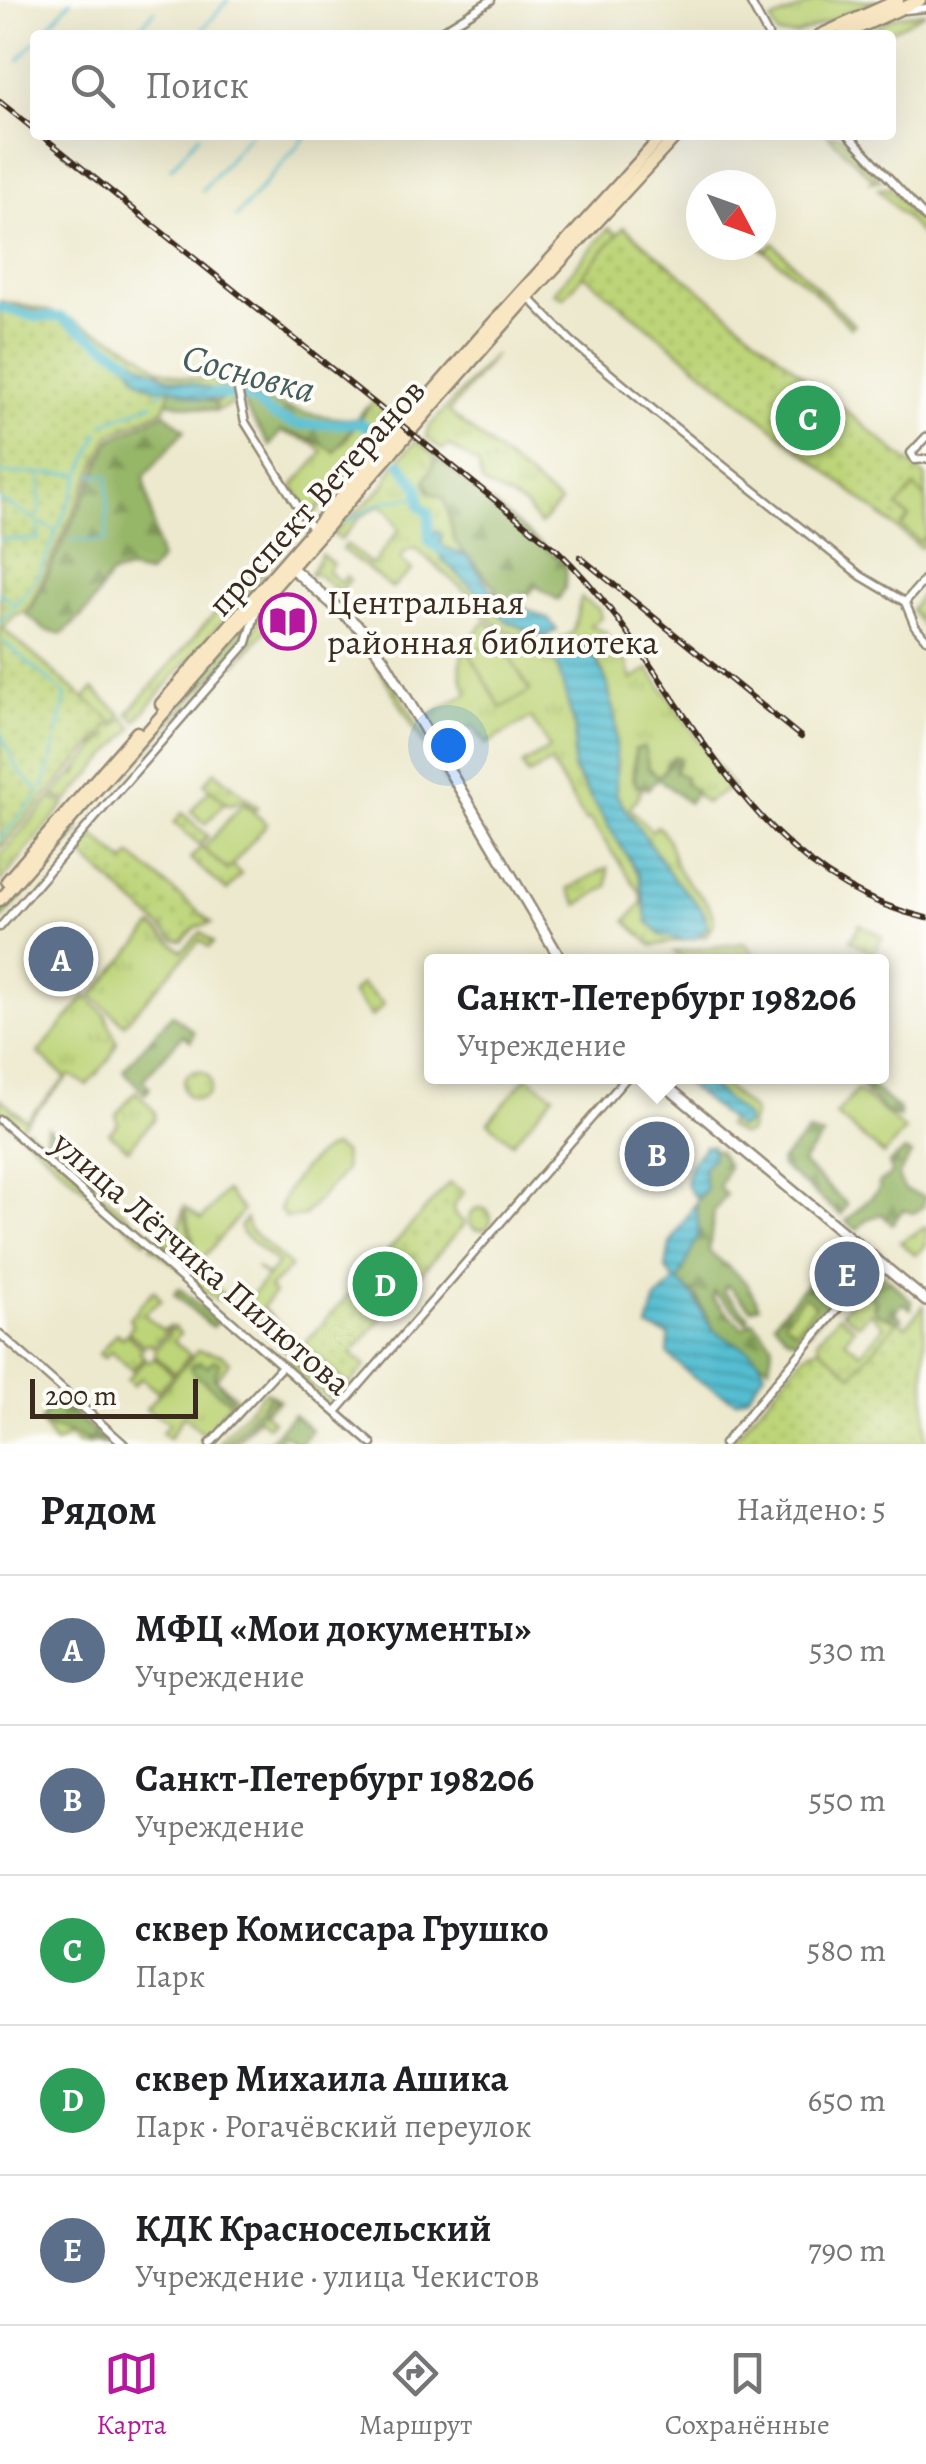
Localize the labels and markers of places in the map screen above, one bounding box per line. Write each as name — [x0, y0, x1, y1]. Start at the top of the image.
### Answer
pin: C — [776, 380, 840, 456]
place label: Центральная районная библиотека — [327, 578, 658, 666]
library icon: Центральная районная библиотека — [258, 592, 318, 652]
pin: A — [28, 922, 94, 996]
pin: B — [624, 1116, 690, 1192]
pin: E — [814, 1236, 880, 1312]
pin: D — [352, 1246, 418, 1322]

